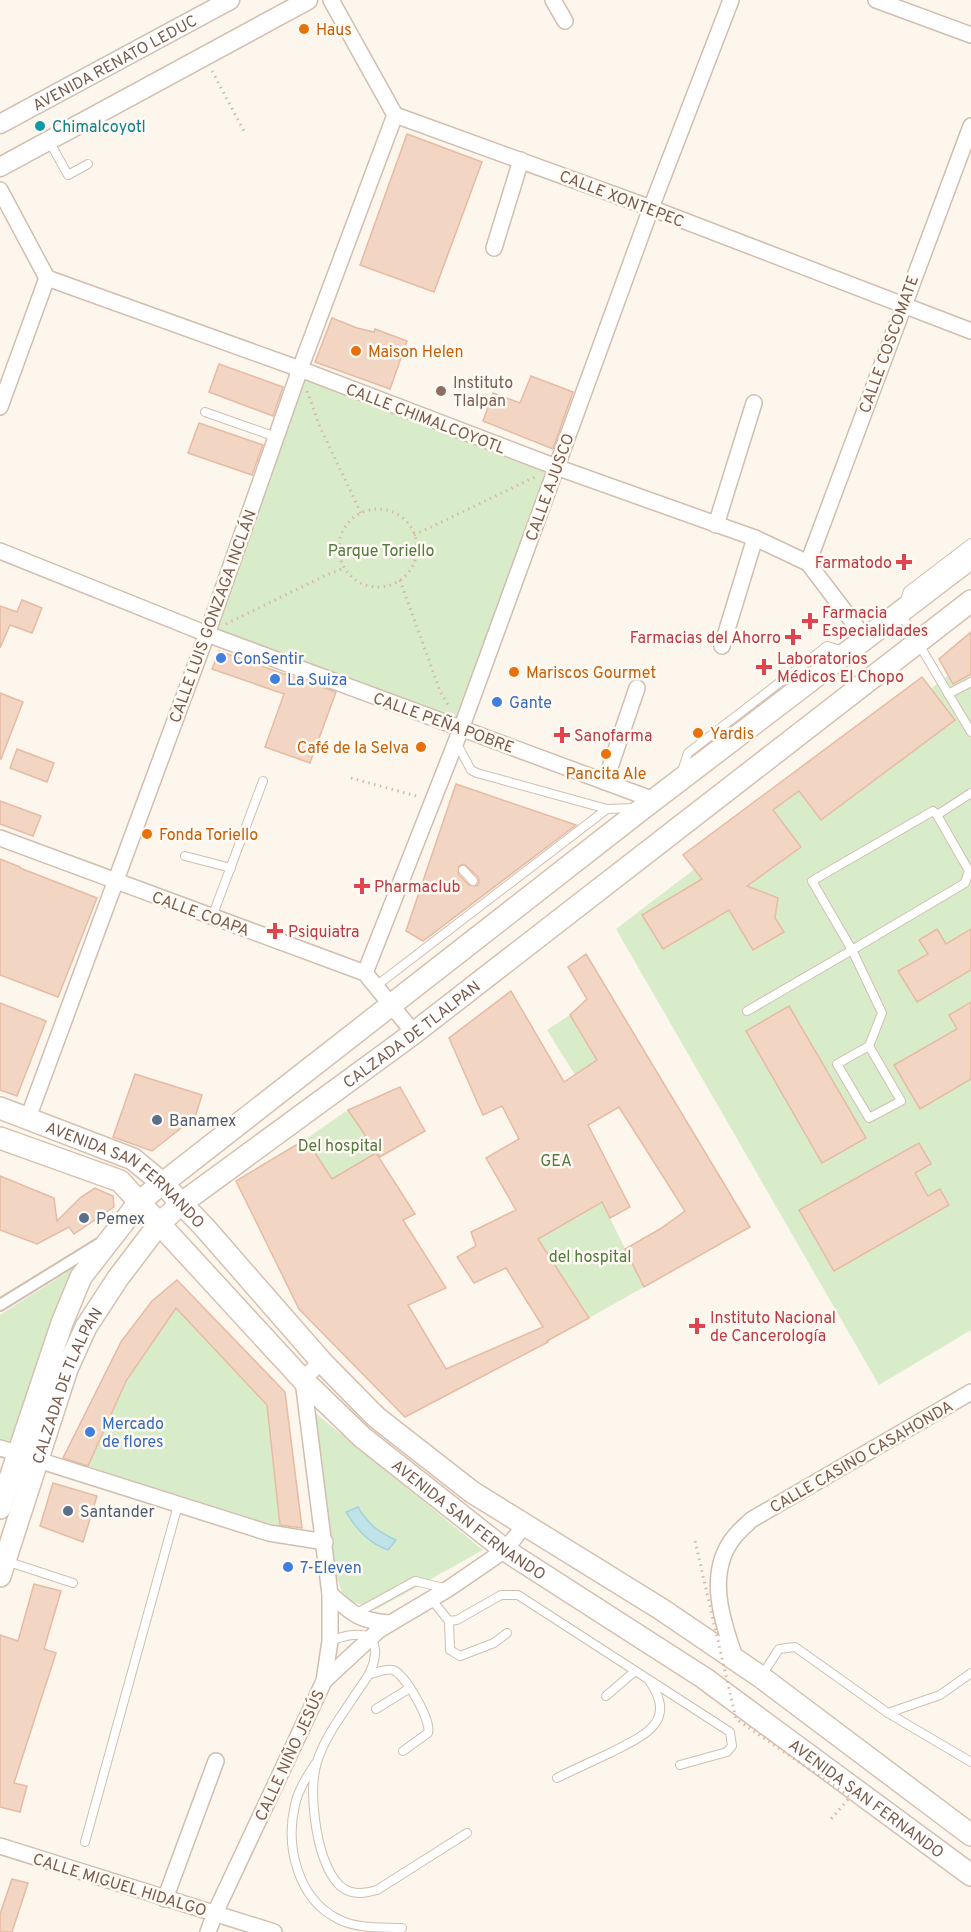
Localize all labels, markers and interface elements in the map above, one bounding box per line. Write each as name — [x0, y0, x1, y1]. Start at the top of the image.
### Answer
street label: AVENIDA RENATO LEDUC — [30, 12, 201, 117]
place label: Haus — [316, 21, 352, 41]
marker: Haus — [297, 22, 311, 36]
place label: Chimalcoyotl — [52, 118, 146, 138]
marker: Chimalcoyotl — [33, 119, 47, 133]
street label: CALLE XONTEPEC — [556, 167, 687, 233]
street label: CALLE COSCOMATE — [856, 273, 924, 416]
place label: Maison Helen — [368, 343, 464, 363]
marker: Maison Helen — [349, 344, 363, 358]
place label: Instituto Tlalpan — [453, 374, 513, 412]
street label: CALLE CHIMALCOYOTL — [343, 380, 508, 460]
marker: Instituto Tlalpan — [434, 384, 448, 398]
street label: CALLE AJUSCO — [522, 431, 580, 544]
street label: CALLE LUIS GONZAGA INCLÁN — [164, 507, 262, 726]
park label: Parque Toriello — [328, 542, 434, 562]
place label: Farmatodo — [815, 554, 892, 574]
marker: Farmatodo — [897, 555, 911, 569]
place label: Farmacia Especialidades — [822, 604, 928, 642]
marker: Farmacia Especialidades — [803, 614, 817, 628]
place label: Farmacias del Ahorro — [630, 629, 781, 649]
marker: Farmacias del Ahorro — [786, 630, 800, 644]
place label: ConSentir — [233, 650, 304, 670]
place label: Laboratorios Médicos El Chopo — [777, 650, 904, 688]
marker: ConSentir — [214, 651, 228, 665]
marker: Laboratorios Médicos El Chopo — [755, 658, 773, 676]
place label: Mariscos Gourmet — [526, 664, 656, 684]
marker: Mariscos Gourmet — [507, 665, 521, 679]
place label: La Suiza — [287, 671, 347, 691]
marker: La Suiza — [268, 672, 282, 686]
street label: CALLE PEÑA POBRE — [370, 686, 518, 759]
place label: Gante — [509, 694, 552, 714]
marker: Gante — [490, 695, 504, 709]
place label: Yardis — [710, 725, 754, 745]
marker: Yardis — [691, 726, 705, 740]
place label: Sanofarma — [574, 727, 652, 747]
marker: Sanofarma — [555, 728, 569, 742]
place label: Café de la Selva — [297, 739, 409, 759]
marker: Café de la Selva — [414, 740, 428, 754]
marker: Pancita Ale — [599, 747, 613, 761]
place label: Pancita Ale — [566, 765, 646, 785]
place label: Fonda Toriello — [159, 826, 258, 846]
marker: Fonda Toriello — [140, 827, 154, 841]
place label: Pharmaclub — [374, 878, 460, 898]
marker: Pharmaclub — [355, 879, 369, 893]
street label: CALLE COAPA — [149, 888, 252, 942]
marker: Psiquiatra — [266, 922, 284, 940]
place label: Psiquiatra — [288, 923, 360, 943]
street label: CALZADA DE TLALPAN — [340, 977, 485, 1094]
place label: Banamex — [169, 1112, 236, 1132]
marker: Banamex — [150, 1113, 164, 1127]
street label: AVENIDA SAN FERNANDO — [42, 1118, 208, 1233]
park label: Del hospital — [298, 1137, 382, 1157]
park label: GEA — [540, 1152, 572, 1172]
place label: Pemex — [96, 1210, 145, 1230]
marker: Pemex — [77, 1211, 91, 1225]
park label: del hospital — [549, 1248, 631, 1268]
street label: CALZADA DE TLALPAN — [29, 1304, 108, 1467]
place label: Instituto Nacional de Cancerología — [710, 1309, 836, 1347]
marker: Instituto Nacional de Cancerología — [688, 1317, 706, 1335]
street label: CALLE CASINO CASAHONDA — [767, 1397, 957, 1518]
place label: Mercado de flores — [102, 1415, 164, 1453]
marker: Mercado de flores — [83, 1425, 97, 1439]
street label: AVENIDA SAN FERNANDO — [387, 1456, 549, 1586]
place label: Santander — [80, 1503, 155, 1523]
marker: Santander — [61, 1504, 75, 1518]
place label: 7-Eleven — [300, 1559, 362, 1579]
marker: 7-Eleven — [281, 1560, 295, 1574]
street label: CALLE NIÑO JESÚS — [249, 1686, 330, 1825]
street label: AVENIDA SAN FERNANDO — [784, 1736, 947, 1864]
street label: CALLE MIGUEL HIDALGO — [30, 1850, 209, 1922]

